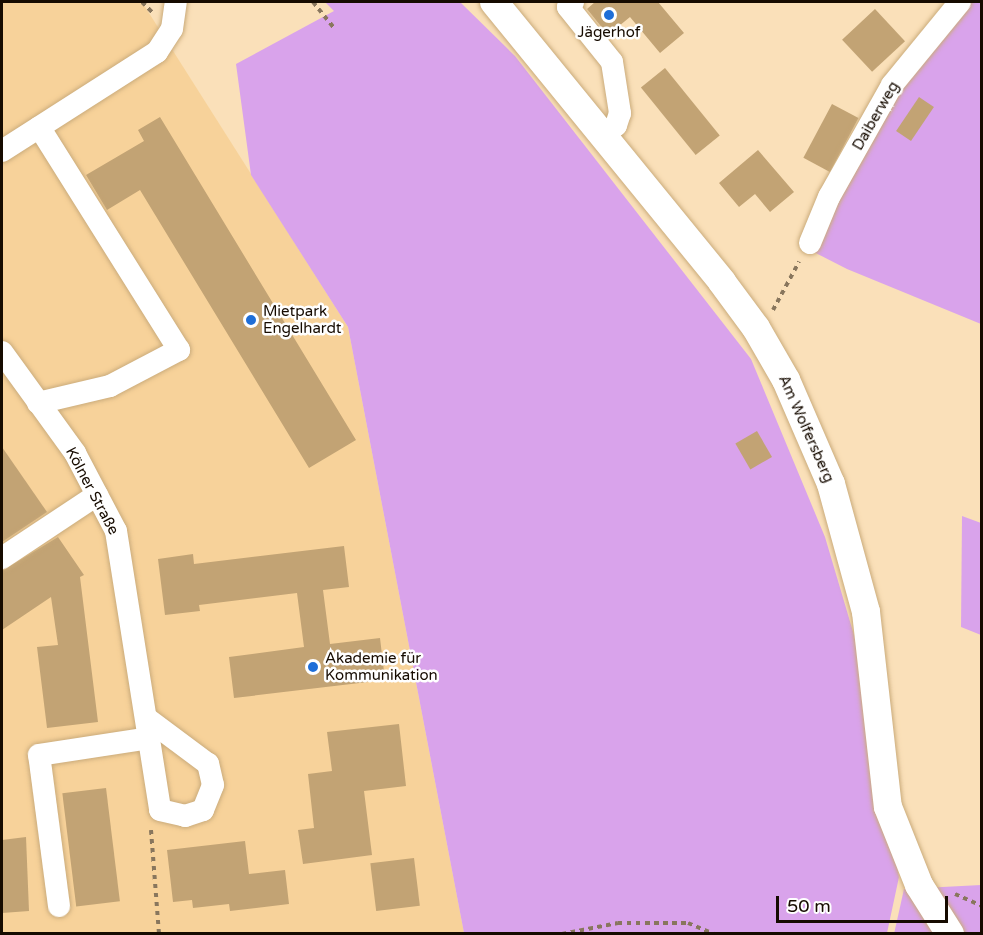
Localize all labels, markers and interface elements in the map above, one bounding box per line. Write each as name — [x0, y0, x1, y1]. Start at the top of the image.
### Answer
marker: Jägerhof — [602, 8, 616, 22]
place label: Jägerhof — [577, 24, 641, 42]
street label: Daiberweg — [849, 78, 903, 154]
place label: Mietpark Engelhardt — [263, 302, 342, 337]
marker: Mietpark Engelhardt — [244, 313, 258, 327]
street label: Am Wolfersberg — [774, 372, 838, 486]
street label: Kölner Straße — [61, 444, 123, 538]
place label: Akademie für Kommunikation — [325, 649, 438, 684]
marker: Akademie für Kommunikation — [306, 660, 320, 674]
scale bar — [779, 884, 952, 922]
text: 50 m — [787, 895, 831, 917]

